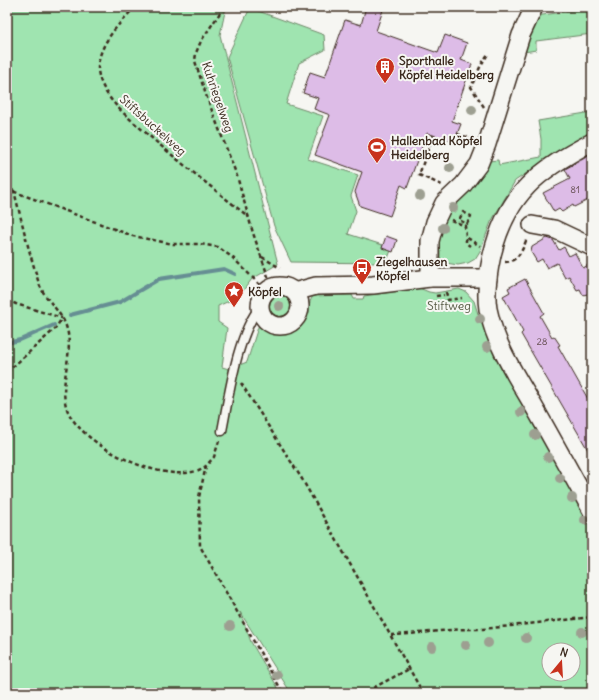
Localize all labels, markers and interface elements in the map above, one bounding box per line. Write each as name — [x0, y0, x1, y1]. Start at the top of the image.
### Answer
place label: Sporthalle Köpfel Heidelberg — [399, 53, 494, 83]
building icon: Sporthalle Köpfel Heidelberg — [374, 56, 396, 84]
street label: Kuhriegelweg — [199, 60, 237, 134]
street label: Stiftsbuckelweg — [117, 91, 189, 159]
place label: Hallenbad Köpfel Heidelberg — [391, 133, 482, 163]
sports icon: Hallenbad Köpfel Heidelberg — [366, 136, 388, 164]
house number: 81 — [570, 183, 580, 196]
place label: Ziegelhausen Köpfel — [376, 254, 447, 284]
bus stop icon: Ziegelhausen Köpfel — [351, 257, 373, 285]
place icon: Köpfel — [223, 280, 245, 308]
place label: Köpfel — [248, 284, 282, 300]
park label: Stiftweg — [427, 298, 471, 313]
house number: 28 — [536, 335, 548, 348]
north arrow — [541, 642, 581, 682]
text: N — [558, 645, 570, 660]

